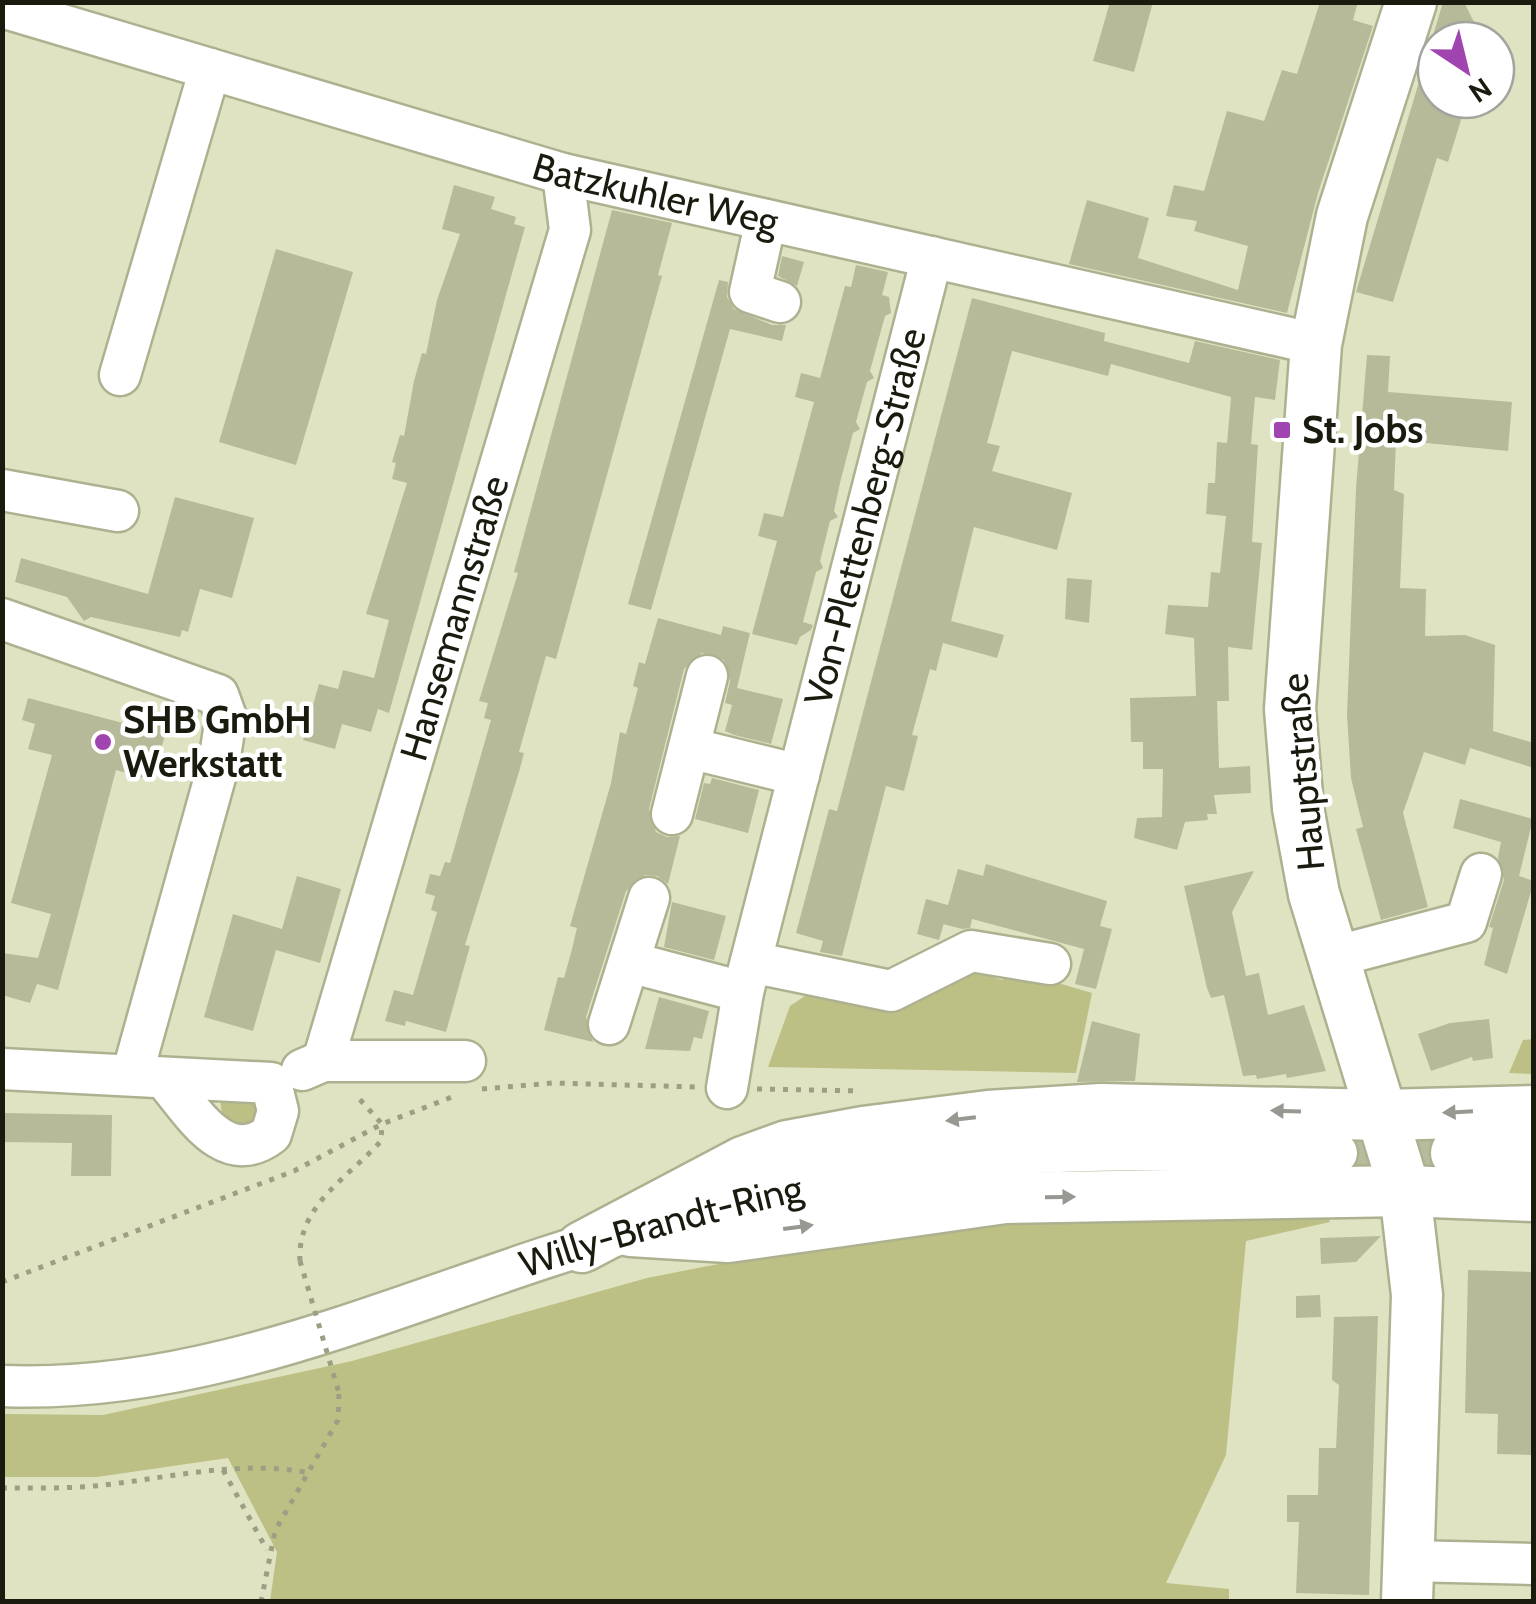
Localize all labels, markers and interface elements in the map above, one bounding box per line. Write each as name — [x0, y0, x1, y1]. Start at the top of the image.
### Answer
north arrow — [1416, 20, 1516, 120]
text: N — [1462, 71, 1498, 110]
street label: Batzkuhler Weg — [527, 142, 784, 245]
street label: Von-Plettenberg-Straße — [794, 323, 936, 710]
place label: St. Jobs — [1302, 406, 1423, 453]
marker: St. Jobs — [1271, 419, 1293, 441]
street label: Hansemannstraße — [390, 470, 519, 766]
street label: Hauptstraße — [1270, 671, 1335, 873]
place label: SHB GmbH Werkstatt — [123, 696, 312, 787]
marker: SHB GmbH Werkstatt — [92, 731, 114, 753]
one-way arrow — [1269, 1102, 1301, 1118]
one-way arrow — [1442, 1104, 1474, 1120]
one-way arrow — [945, 1111, 977, 1127]
street label: Willy-Brandt-Ring — [514, 1164, 808, 1287]
one-way arrow — [1045, 1189, 1077, 1205]
one-way arrow — [782, 1219, 814, 1235]

